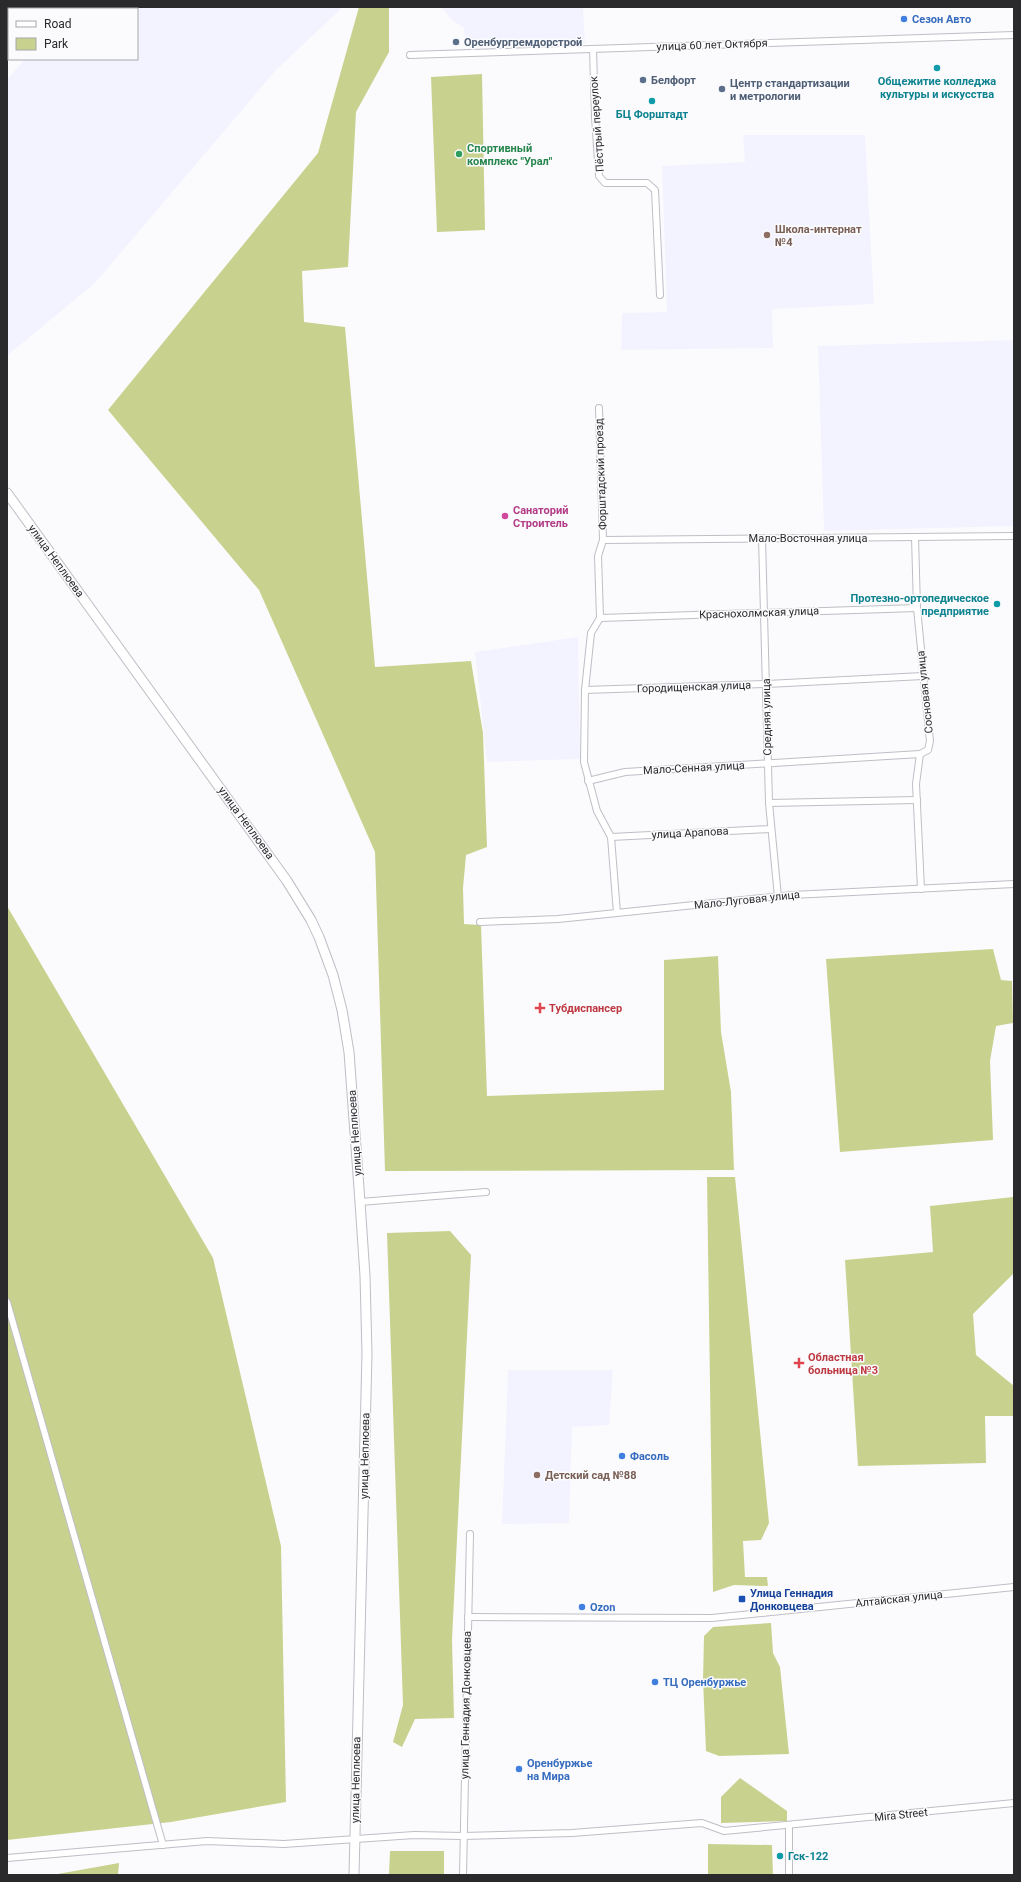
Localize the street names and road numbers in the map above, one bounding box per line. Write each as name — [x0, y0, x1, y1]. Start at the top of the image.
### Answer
street label: улица 60 лет Октября — [656, 37, 768, 53]
street label: Пёстрый переулок — [587, 76, 607, 172]
street label: Форштадский проезд — [593, 418, 609, 530]
street label: улица Неплюева — [25, 522, 87, 600]
street label: Мало-Восточная улица — [749, 532, 867, 545]
street label: Краснохолмская улица — [699, 604, 819, 622]
street label: Сосновая улица — [914, 650, 936, 734]
street label: Средняя улица — [760, 678, 774, 756]
street label: Городищенская улица — [637, 679, 751, 695]
street label: Мало-Сенная улица — [643, 759, 745, 777]
street label: улица Неплюева — [215, 784, 277, 862]
street label: улица Арапова — [651, 824, 729, 842]
street label: Мало-Луговая улица — [693, 888, 801, 912]
street label: улица Неплюева — [346, 1089, 364, 1177]
street label: улица Неплюева — [358, 1413, 372, 1499]
street label: Алтайская улица — [855, 1588, 943, 1610]
street label: улица Геннадия Донковцева — [458, 1631, 474, 1779]
street label: улица Неплюева — [349, 1737, 363, 1823]
street label: Mira Street — [874, 1806, 929, 1824]

